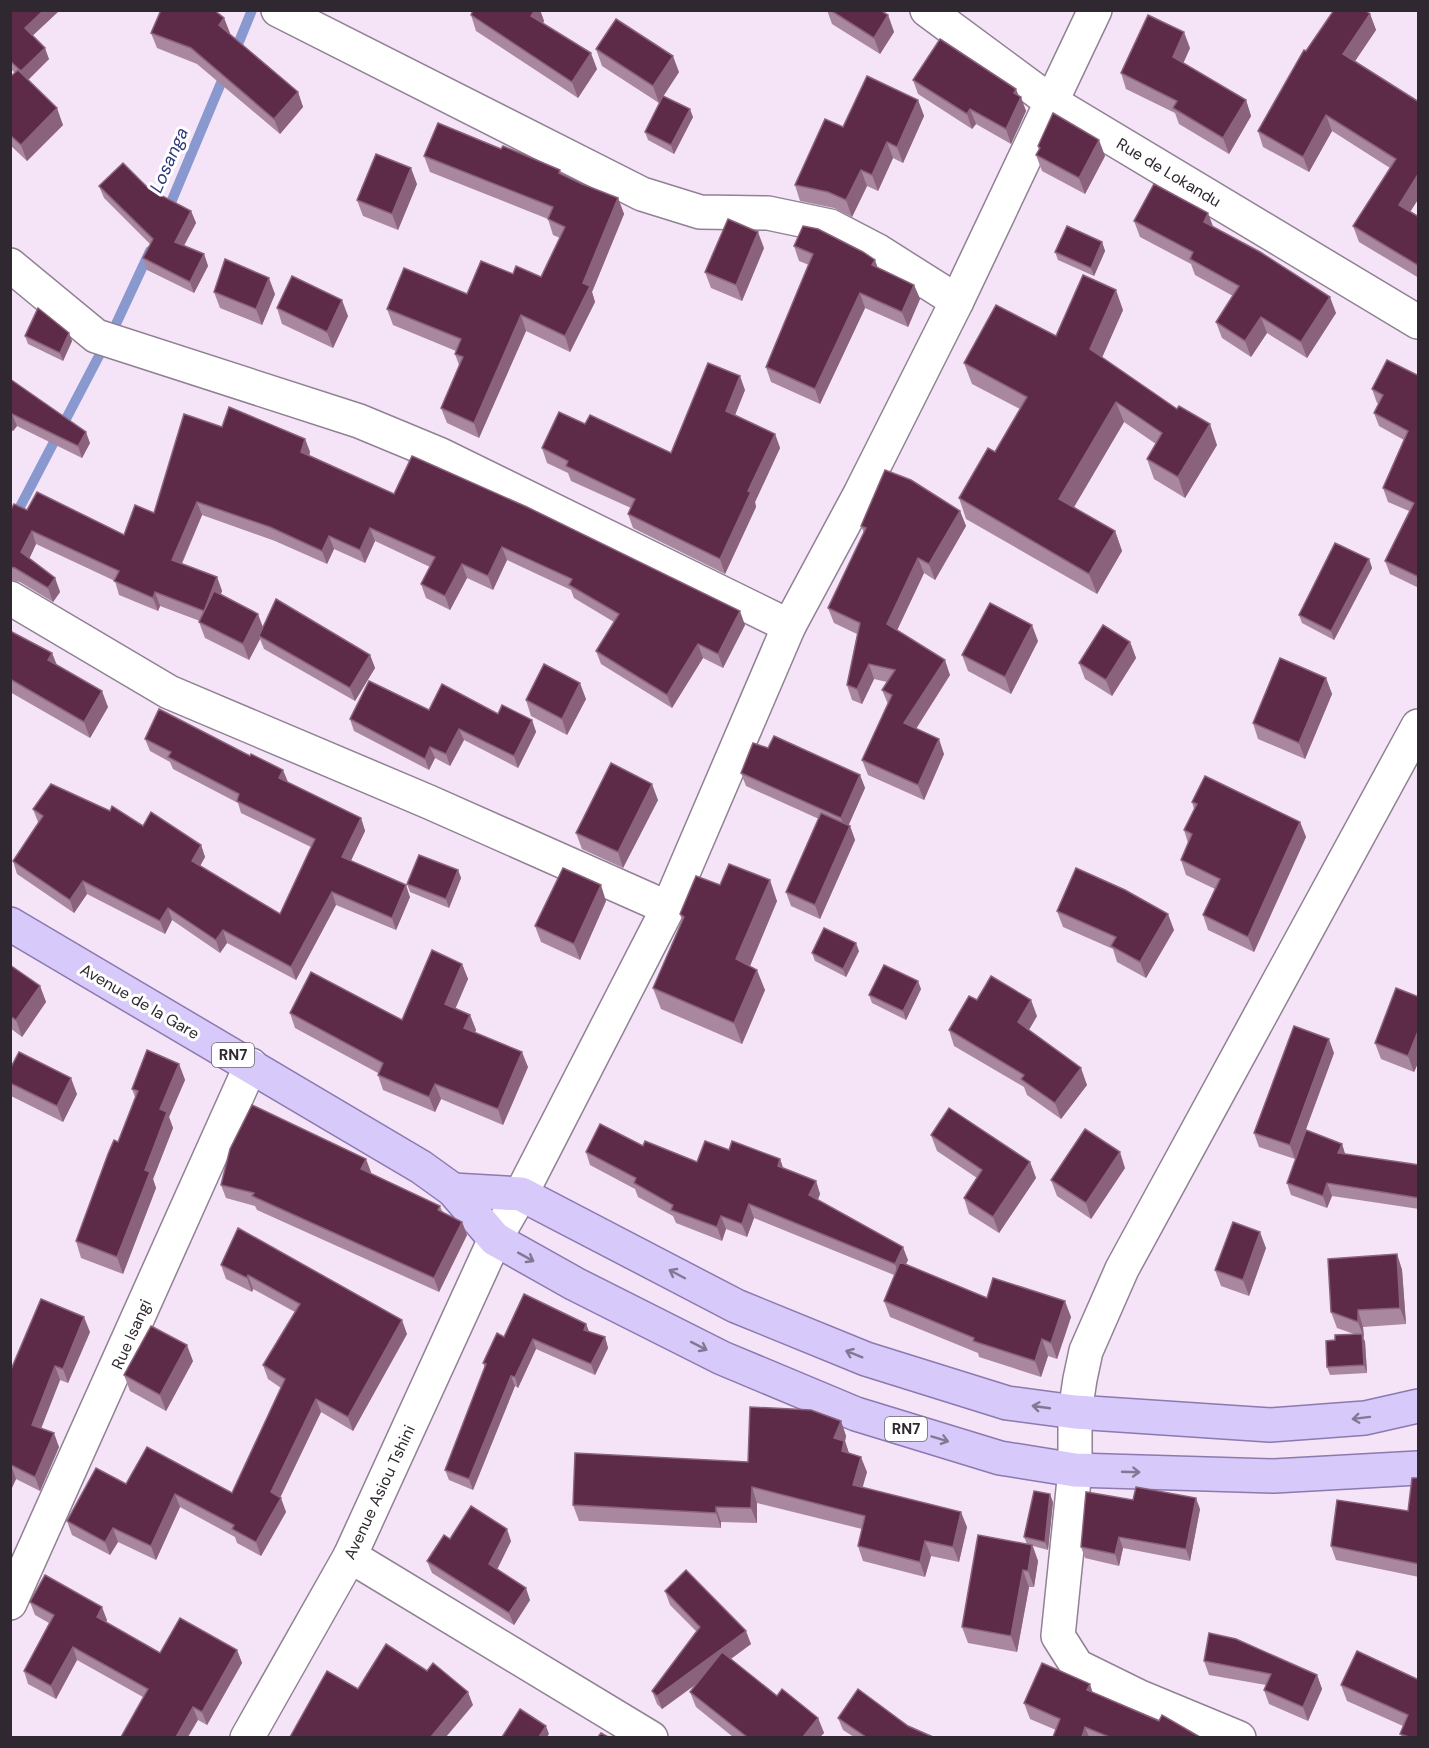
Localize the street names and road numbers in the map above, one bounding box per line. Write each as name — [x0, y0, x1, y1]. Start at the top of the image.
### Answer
street label: Rue de Lokandu — [1113, 133, 1225, 212]
street label: Avenue de la Gare — [76, 959, 203, 1044]
road number: RN7 — [212, 1043, 254, 1067]
street label: Rue Isangi — [107, 1296, 156, 1372]
road number: RN7 — [885, 1417, 927, 1441]
street label: Avenue Asiou Tshini — [339, 1422, 420, 1563]

